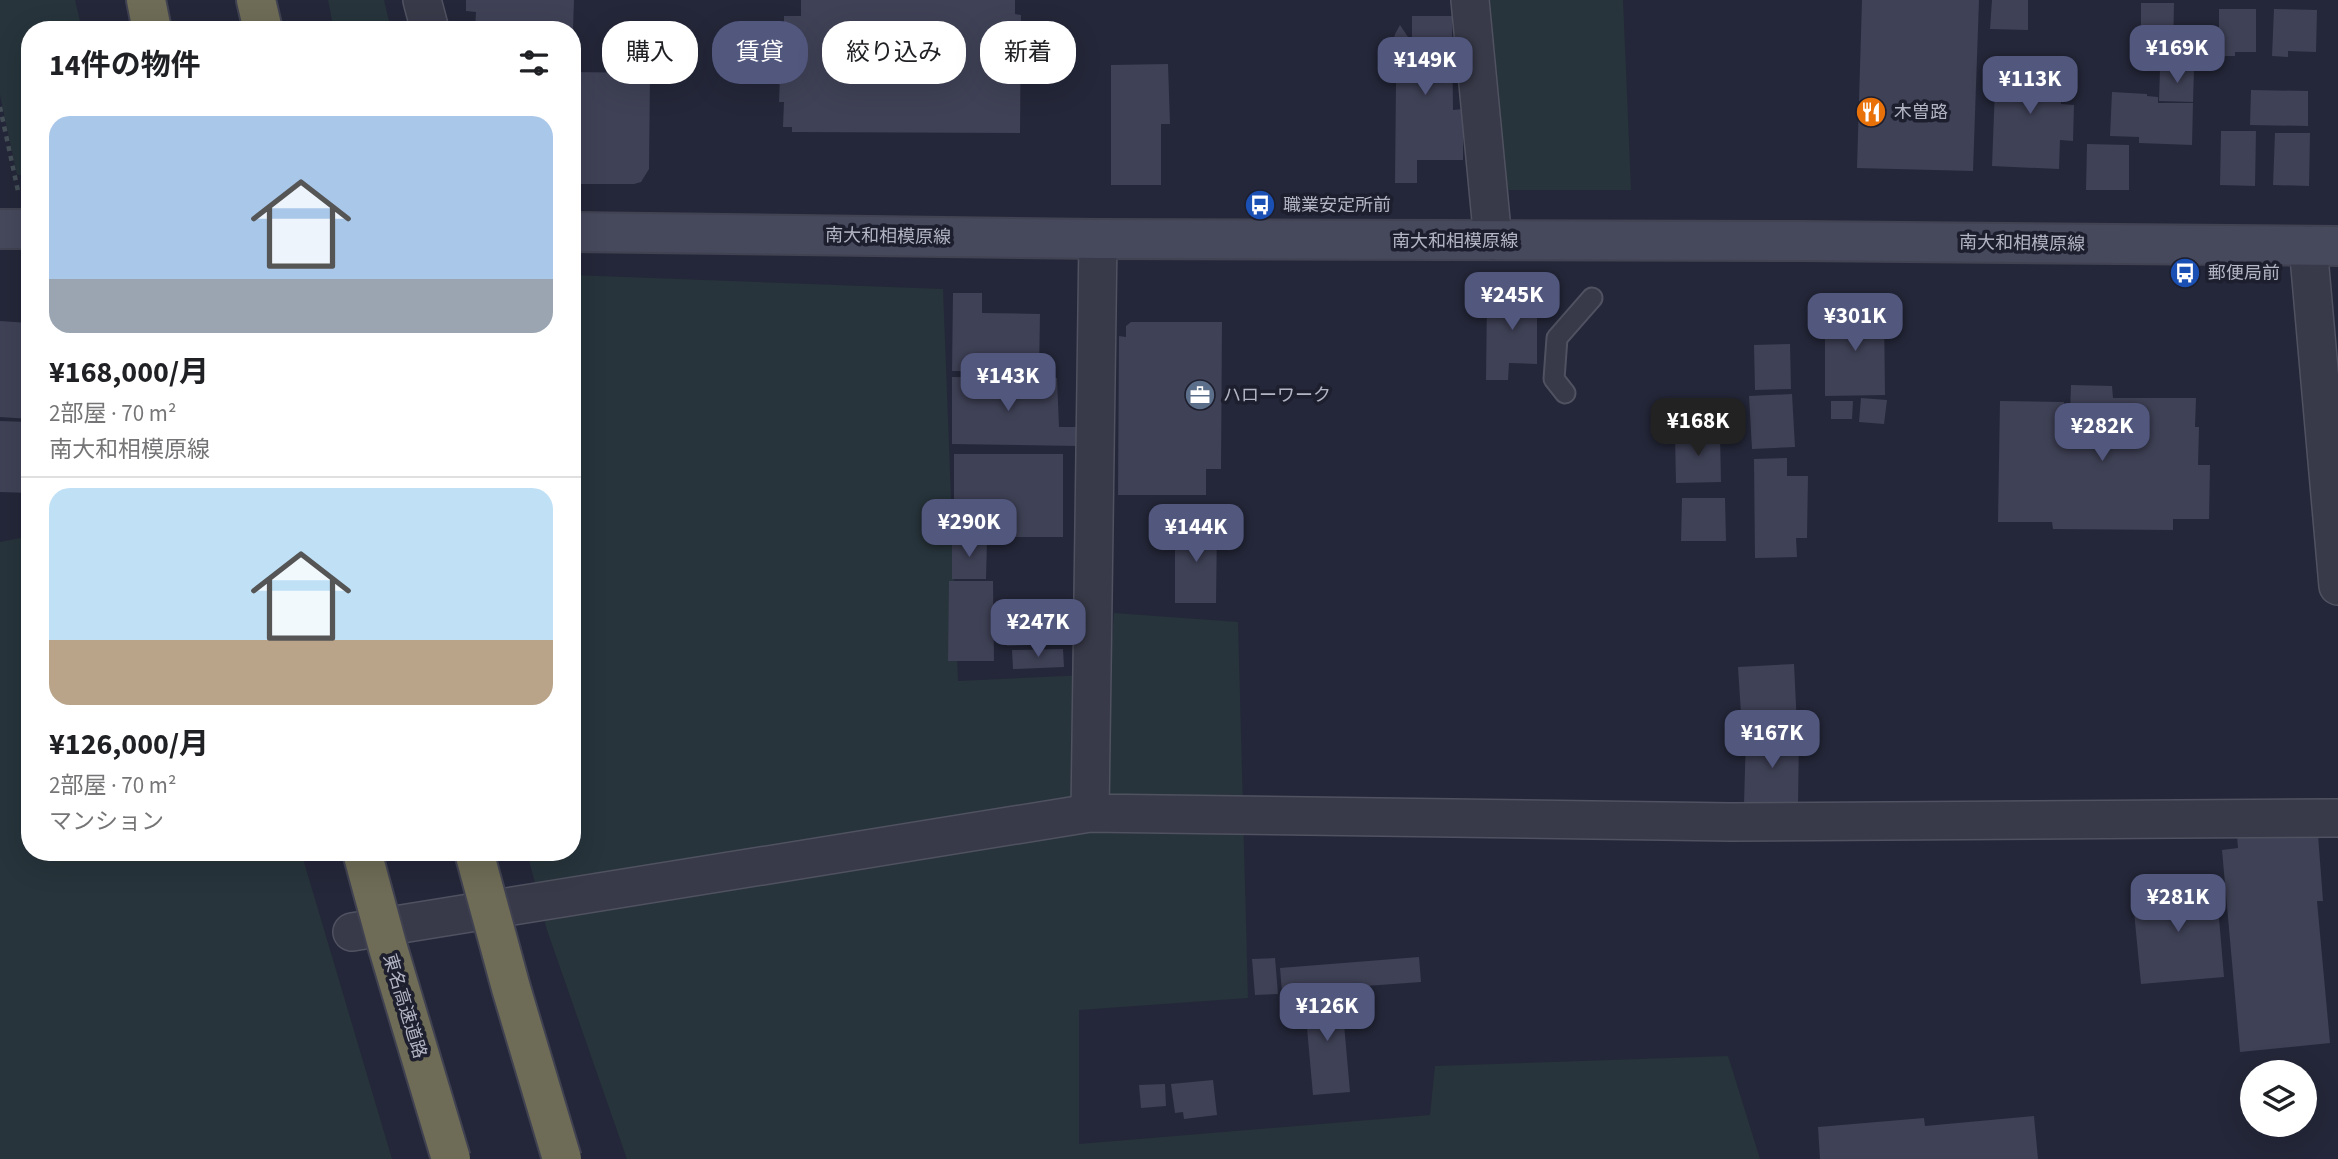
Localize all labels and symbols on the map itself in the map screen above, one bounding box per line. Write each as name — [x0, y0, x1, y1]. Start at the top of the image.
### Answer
pin: ¥169K — [2128, 25, 2226, 85]
pin: ¥149K — [1376, 38, 1474, 97]
pin: ¥113K — [1981, 57, 2079, 116]
restaurant icon: 木曽路 — [1854, 95, 1888, 129]
place label: 木曽路 — [1894, 100, 1948, 125]
bus stop icon: 職業安定所前 — [1243, 188, 1277, 222]
place label: 職業安定所前 — [1283, 193, 1391, 218]
street label: 南大和相模原線 — [825, 223, 951, 250]
street label: 南大和相模原線 — [1392, 229, 1518, 254]
street label: 南大和相模原線 — [1959, 230, 2085, 257]
bus stop icon: 郵便局前 — [2168, 256, 2202, 290]
place label: 郵便局前 — [2208, 261, 2280, 286]
pin: ¥245K — [1463, 272, 1561, 332]
pin: ¥301K — [1806, 294, 1904, 353]
pin: ¥143K — [959, 354, 1057, 413]
office icon: ハローワーク — [1183, 378, 1217, 412]
place label: ハローワーク — [1223, 383, 1331, 408]
pin: ¥168K — [1649, 398, 1747, 458]
pin: ¥282K — [2053, 404, 2151, 463]
pin: ¥290K — [920, 500, 1018, 559]
pin: ¥144K — [1147, 504, 1245, 564]
pin: ¥247K — [989, 600, 1087, 659]
pin: ¥167K — [1723, 710, 1821, 770]
pin: ¥281K — [2129, 874, 2227, 934]
street label: 東名高速道路 — [377, 951, 432, 1061]
pin: ¥126K — [1278, 984, 1376, 1043]

